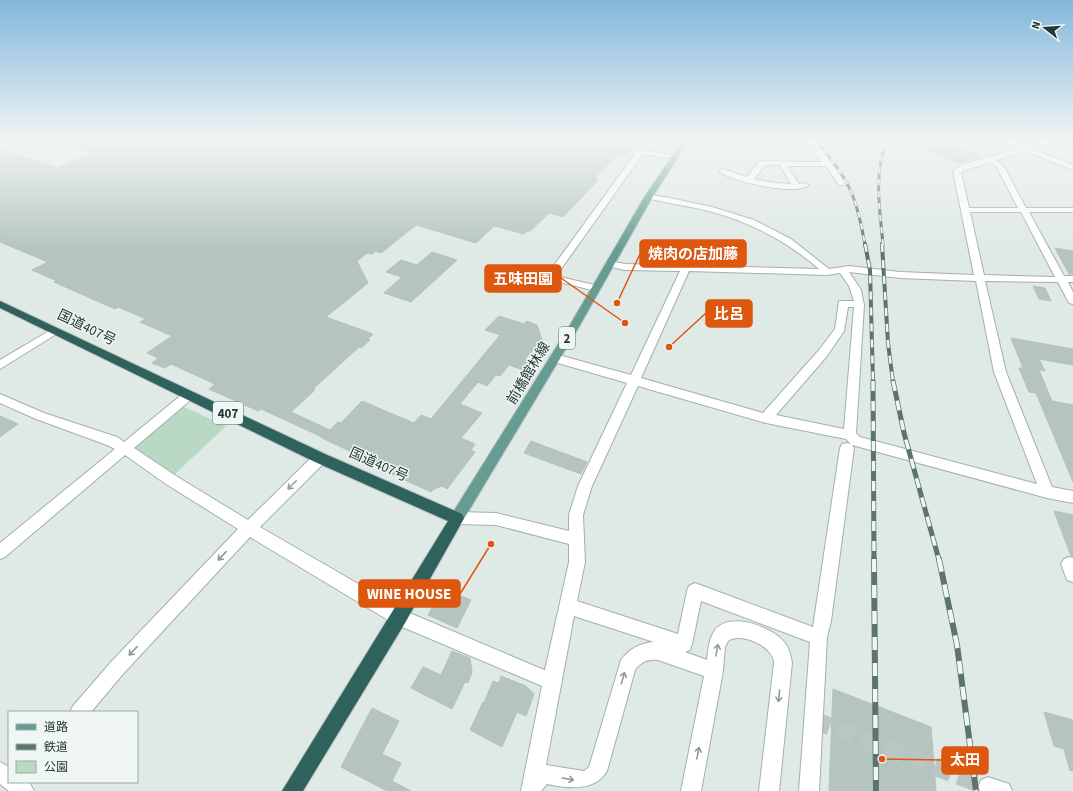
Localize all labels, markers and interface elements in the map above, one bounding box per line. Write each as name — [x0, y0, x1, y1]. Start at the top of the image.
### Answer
north arrow — [1025, 8, 1065, 48]
text: N — [1028, 20, 1044, 31]
callout: 焼肉の店加藤 — [640, 240, 746, 267]
text: 焼肉の店加藤 — [648, 244, 738, 265]
callout: 五味田園 — [485, 265, 561, 292]
text: 五味田園 — [493, 269, 553, 290]
callout: 比呂 — [706, 300, 752, 327]
text: 比呂 — [714, 304, 744, 325]
street label: 国道407号 — [54, 305, 119, 351]
road number: 2 — [559, 327, 575, 349]
street label: 前橋館林線 — [502, 338, 555, 409]
road number: 407 — [213, 402, 243, 424]
street label: 国道407号 — [346, 443, 411, 487]
one-way arrow — [287, 480, 297, 490]
one-way arrow — [218, 551, 227, 561]
callout: WINE HOUSE — [359, 580, 460, 607]
text: WINE HOUSE — [367, 584, 451, 605]
one-way arrow — [713, 644, 721, 657]
one-way arrow — [128, 646, 138, 656]
one-way arrow — [620, 672, 627, 685]
one-way arrow — [775, 689, 783, 702]
legend — [8, 711, 138, 783]
text: 道路 — [44, 719, 68, 736]
text: 鉄道 — [44, 739, 68, 756]
one-way arrow — [694, 747, 702, 760]
callout: 太田 — [942, 747, 988, 774]
text: 太田 — [950, 750, 980, 771]
text: 公園 — [44, 759, 68, 776]
one-way arrow — [561, 775, 574, 783]

